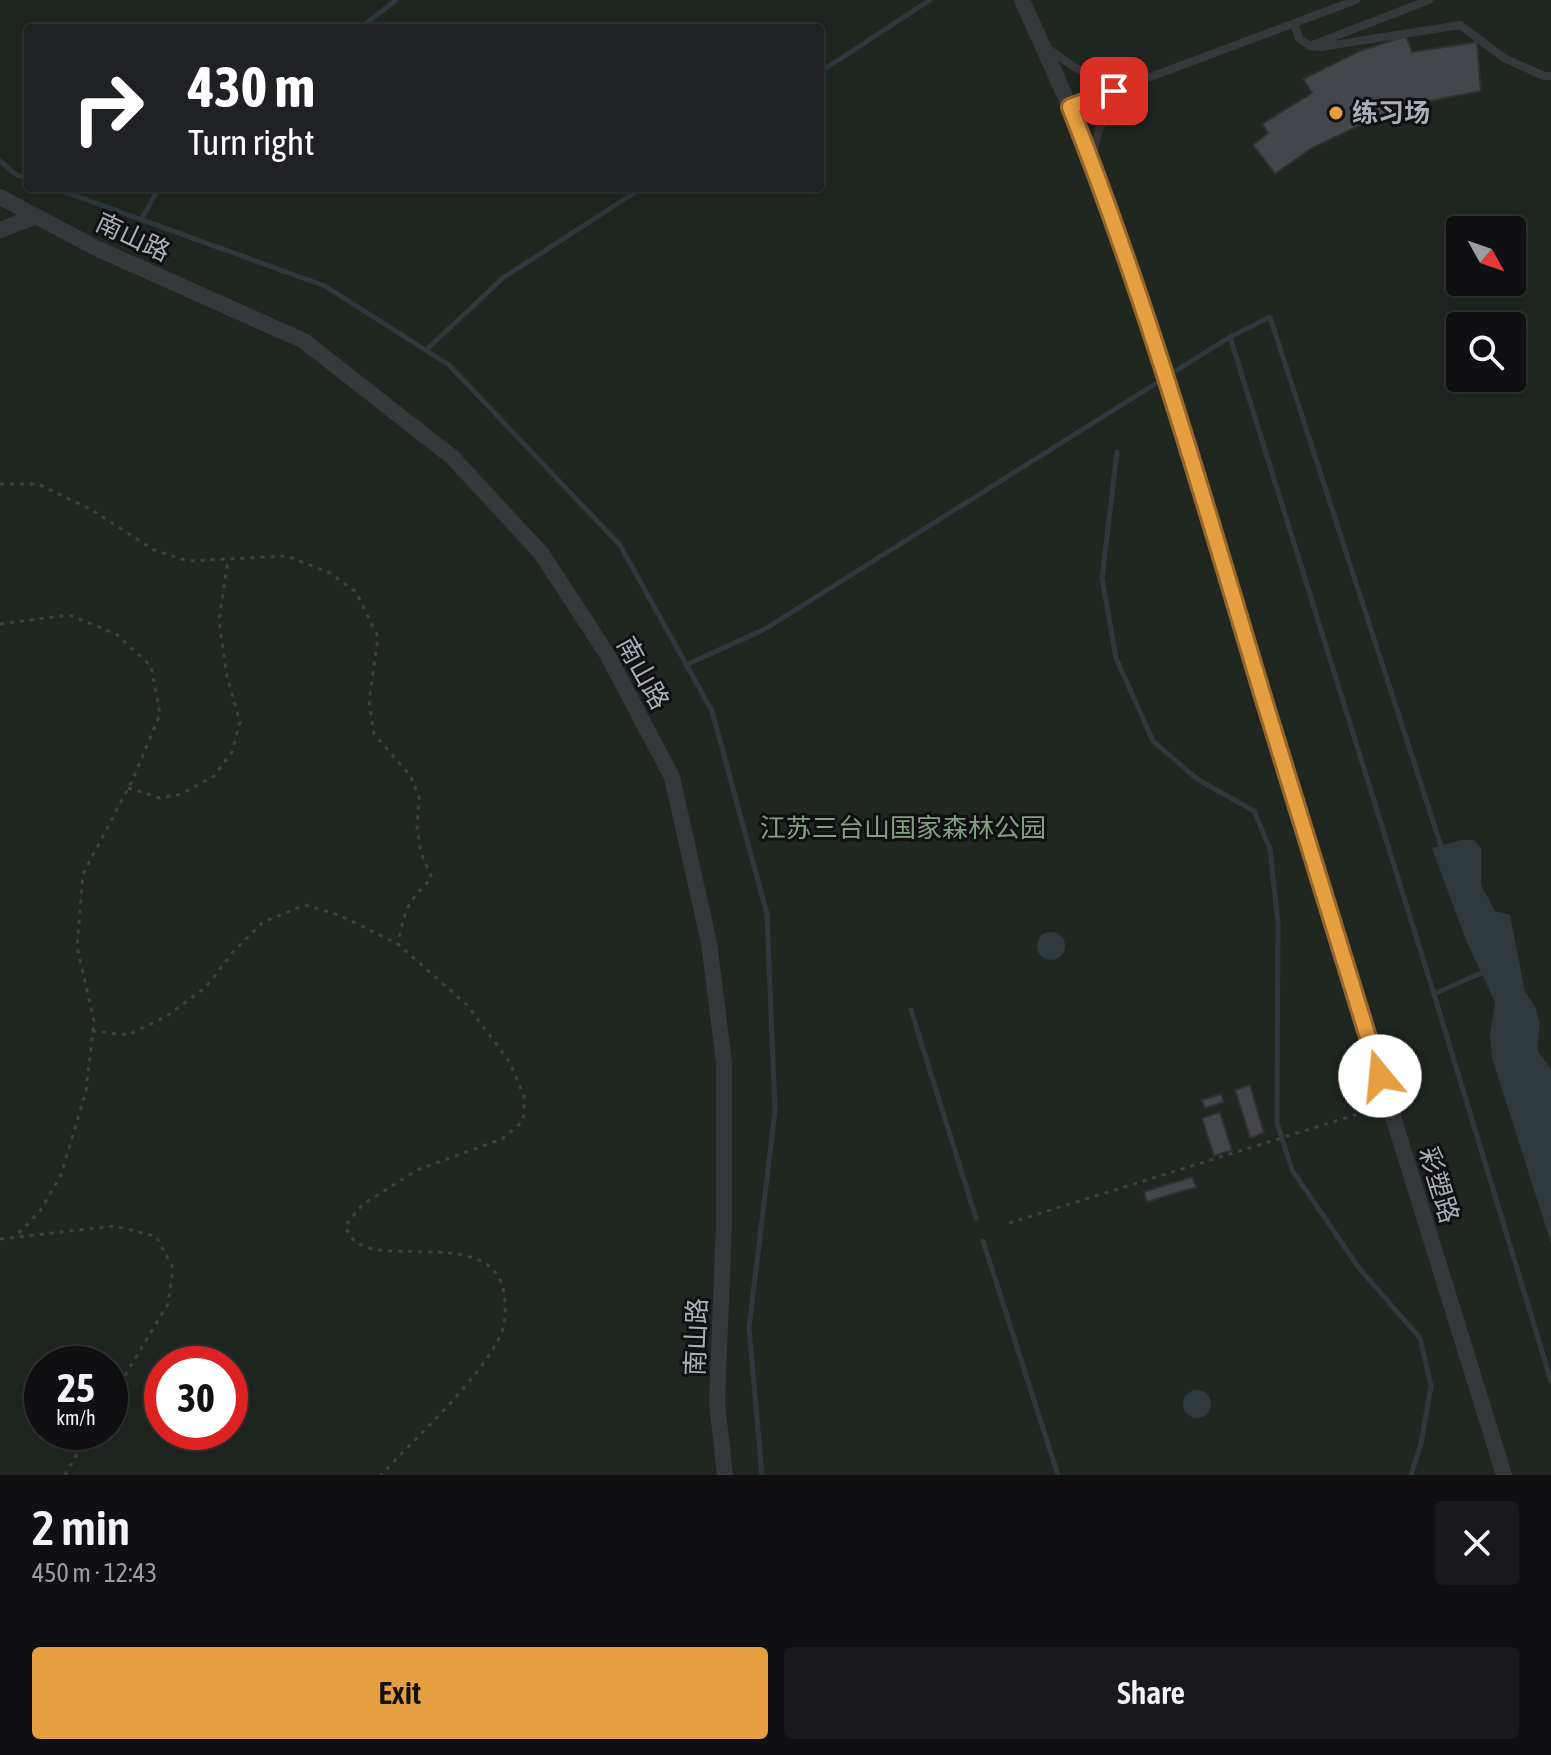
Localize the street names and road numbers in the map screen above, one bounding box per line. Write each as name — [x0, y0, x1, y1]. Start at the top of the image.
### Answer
street label: 南山路 — [91, 207, 175, 267]
street label: 南山路 — [611, 632, 675, 714]
street label: 彩塑路 — [1413, 1143, 1465, 1227]
street label: 南山路 — [680, 1297, 712, 1377]

